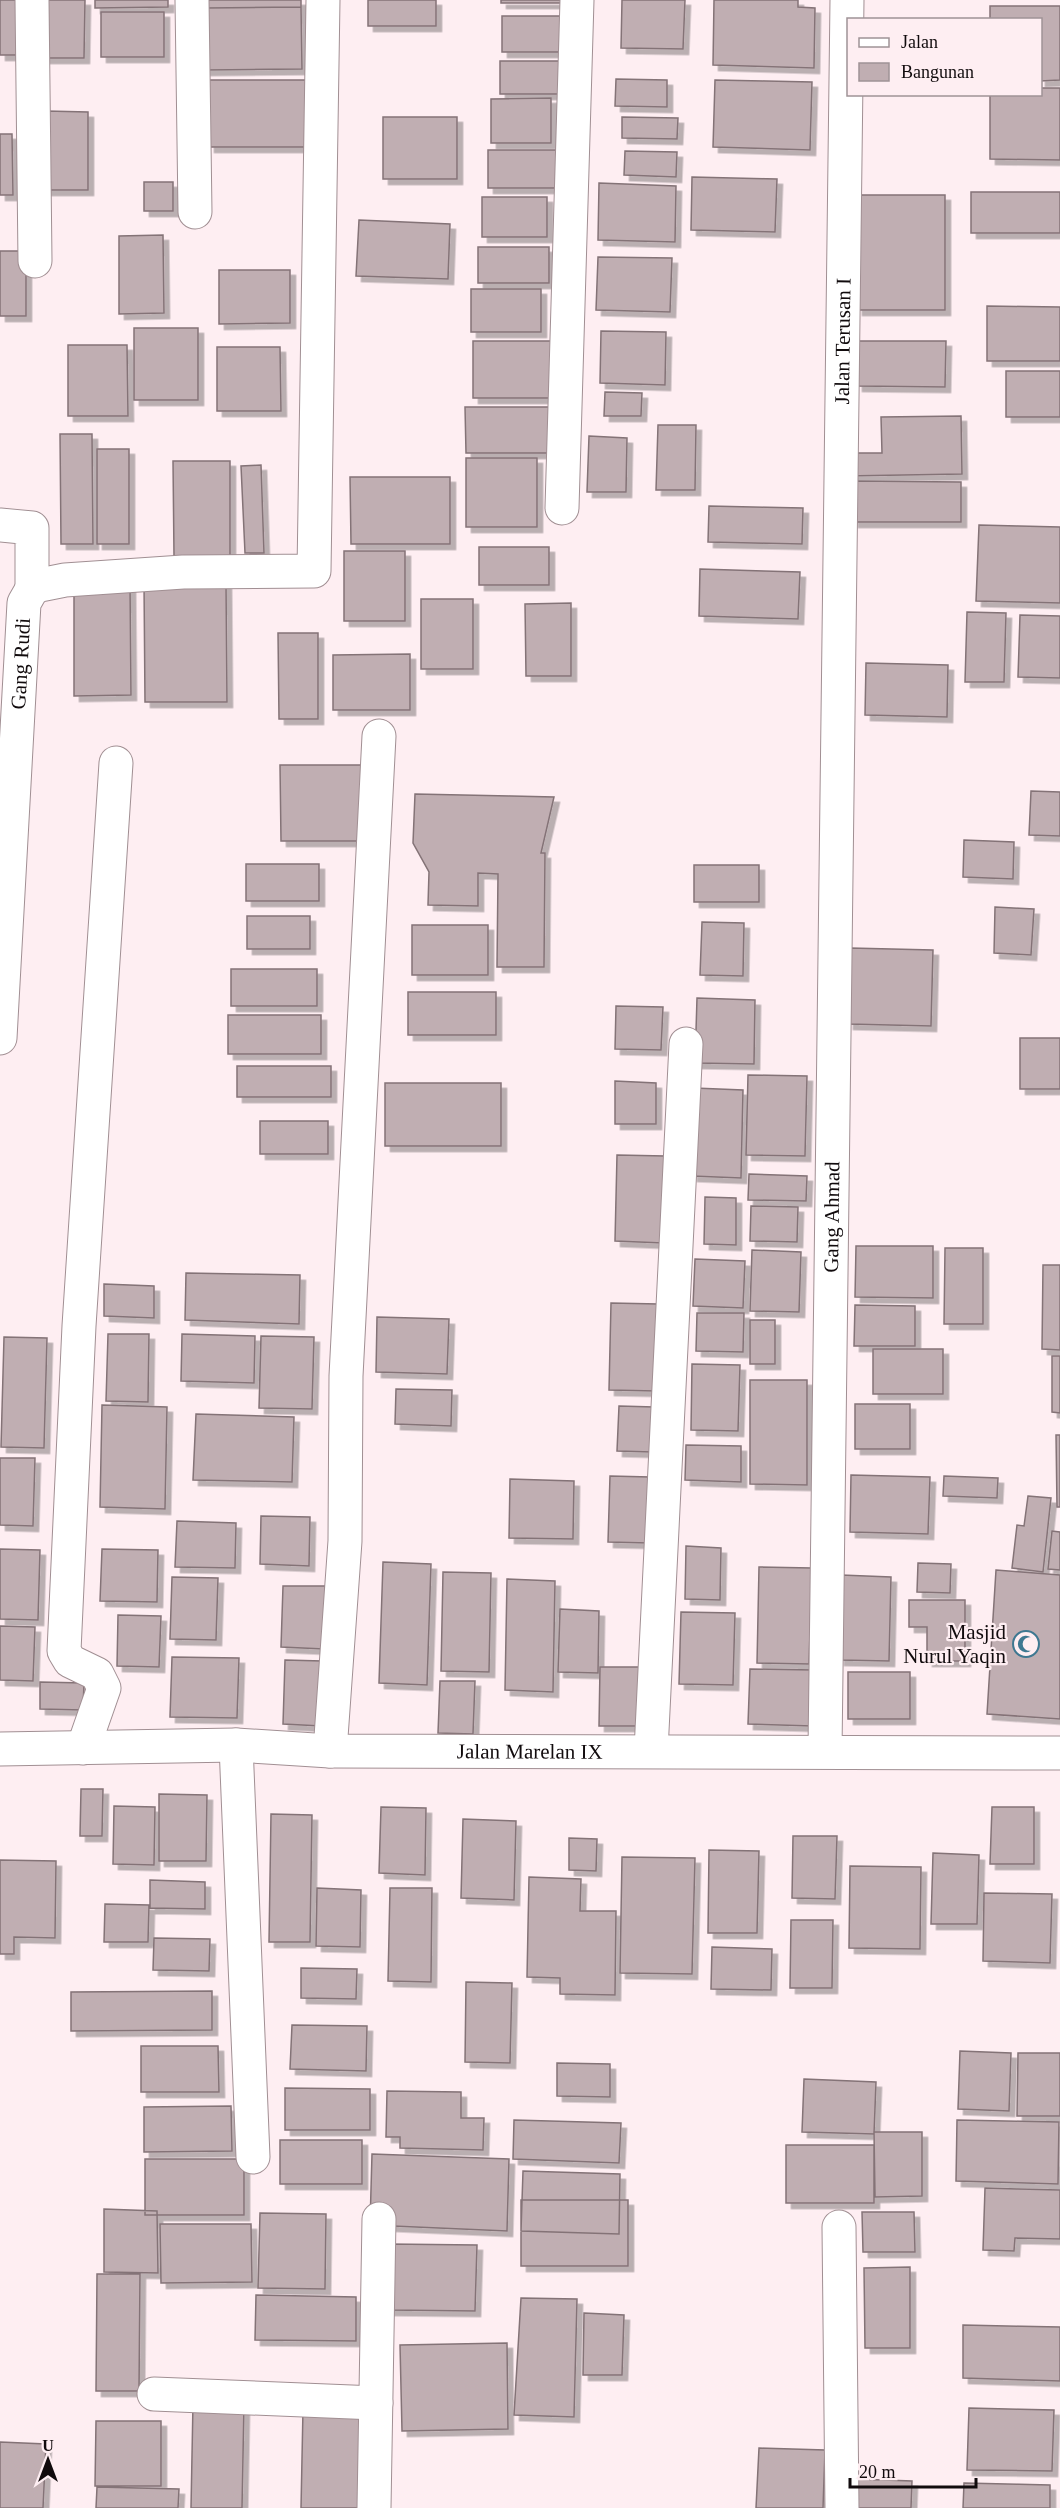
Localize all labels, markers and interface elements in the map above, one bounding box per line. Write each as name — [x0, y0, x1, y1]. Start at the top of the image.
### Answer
legend — [847, 18, 1042, 96]
text: Jalan — [901, 32, 938, 52]
text: Bangunan — [901, 62, 974, 82]
street label: Jalan Terusan I — [830, 278, 856, 405]
street label: Gang Rudi — [6, 617, 35, 710]
street label: Gang Ahmad — [819, 1161, 844, 1273]
place label: Masjid Nurul Yaqin — [903, 1620, 1006, 1668]
mosque icon: Masjid Nurul Yaqin — [1011, 1629, 1041, 1659]
street label: Jalan Marelan IX — [457, 1739, 603, 1764]
north arrow — [18, 2430, 78, 2490]
text: U — [42, 2437, 54, 2454]
scale bar — [850, 2451, 976, 2489]
text: 20 m — [859, 2462, 896, 2482]

